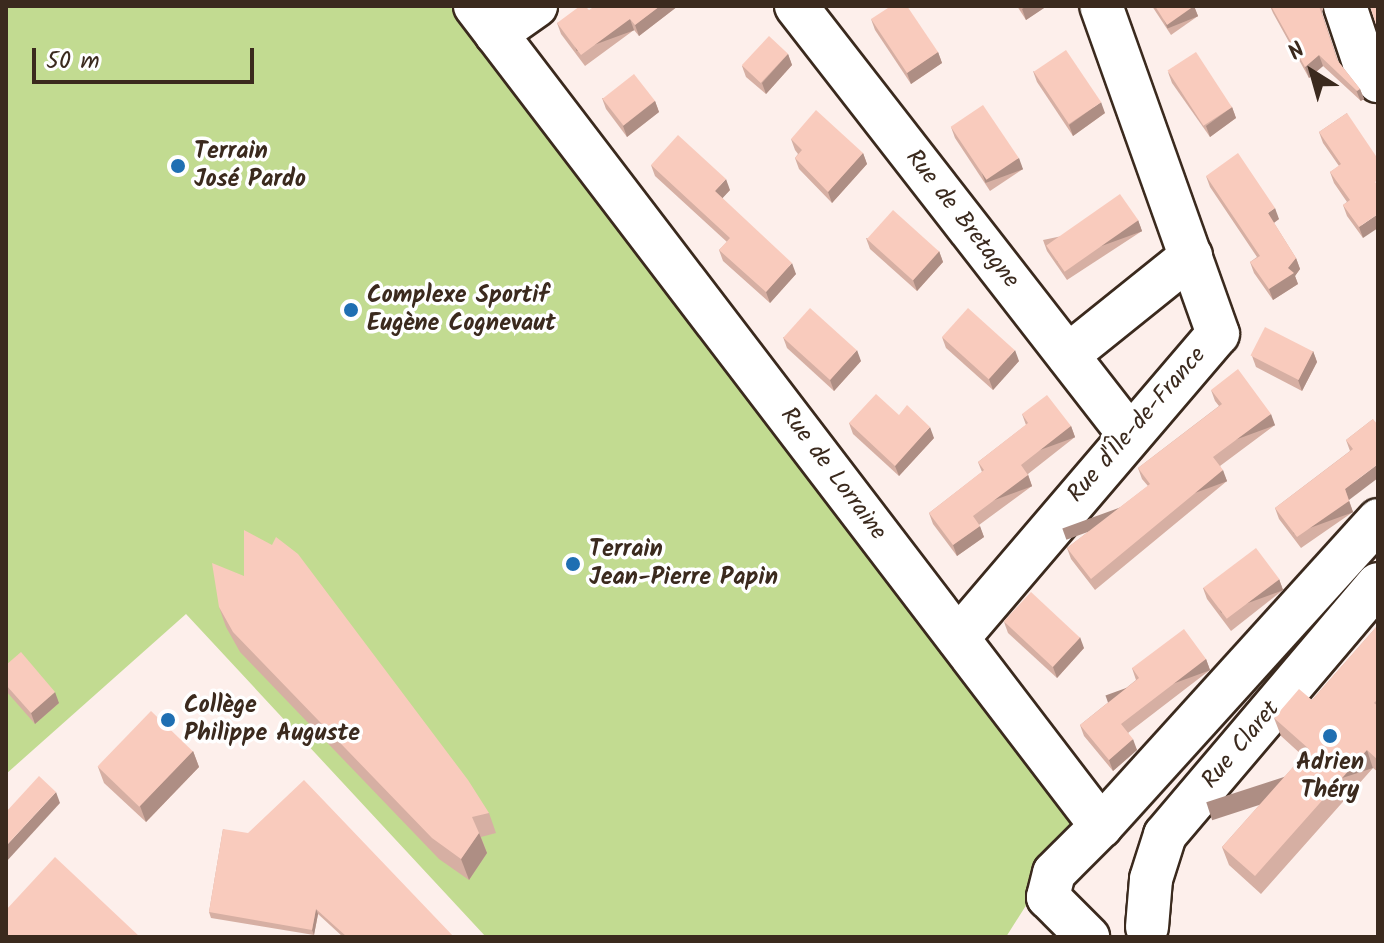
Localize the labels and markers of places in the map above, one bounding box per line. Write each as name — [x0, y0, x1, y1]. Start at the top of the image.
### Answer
place label: Terrain José Pardo — [194, 138, 306, 194]
marker: Terrain José Pardo — [169, 157, 187, 175]
place label: Complexe Sportif Eugène Cognevaut — [367, 282, 556, 338]
marker: Complexe Sportif Eugène Cognevaut — [342, 301, 360, 319]
place label: Terrain Jean-Pierre Papin — [589, 536, 778, 592]
marker: Terrain Jean-Pierre Papin — [564, 555, 582, 573]
place label: Collège Philippe Auguste — [184, 692, 360, 748]
marker: Collège Philippe Auguste — [159, 711, 177, 729]
marker: Adrien Théry — [1321, 727, 1339, 745]
place label: Adrien Théry — [1296, 749, 1364, 805]

